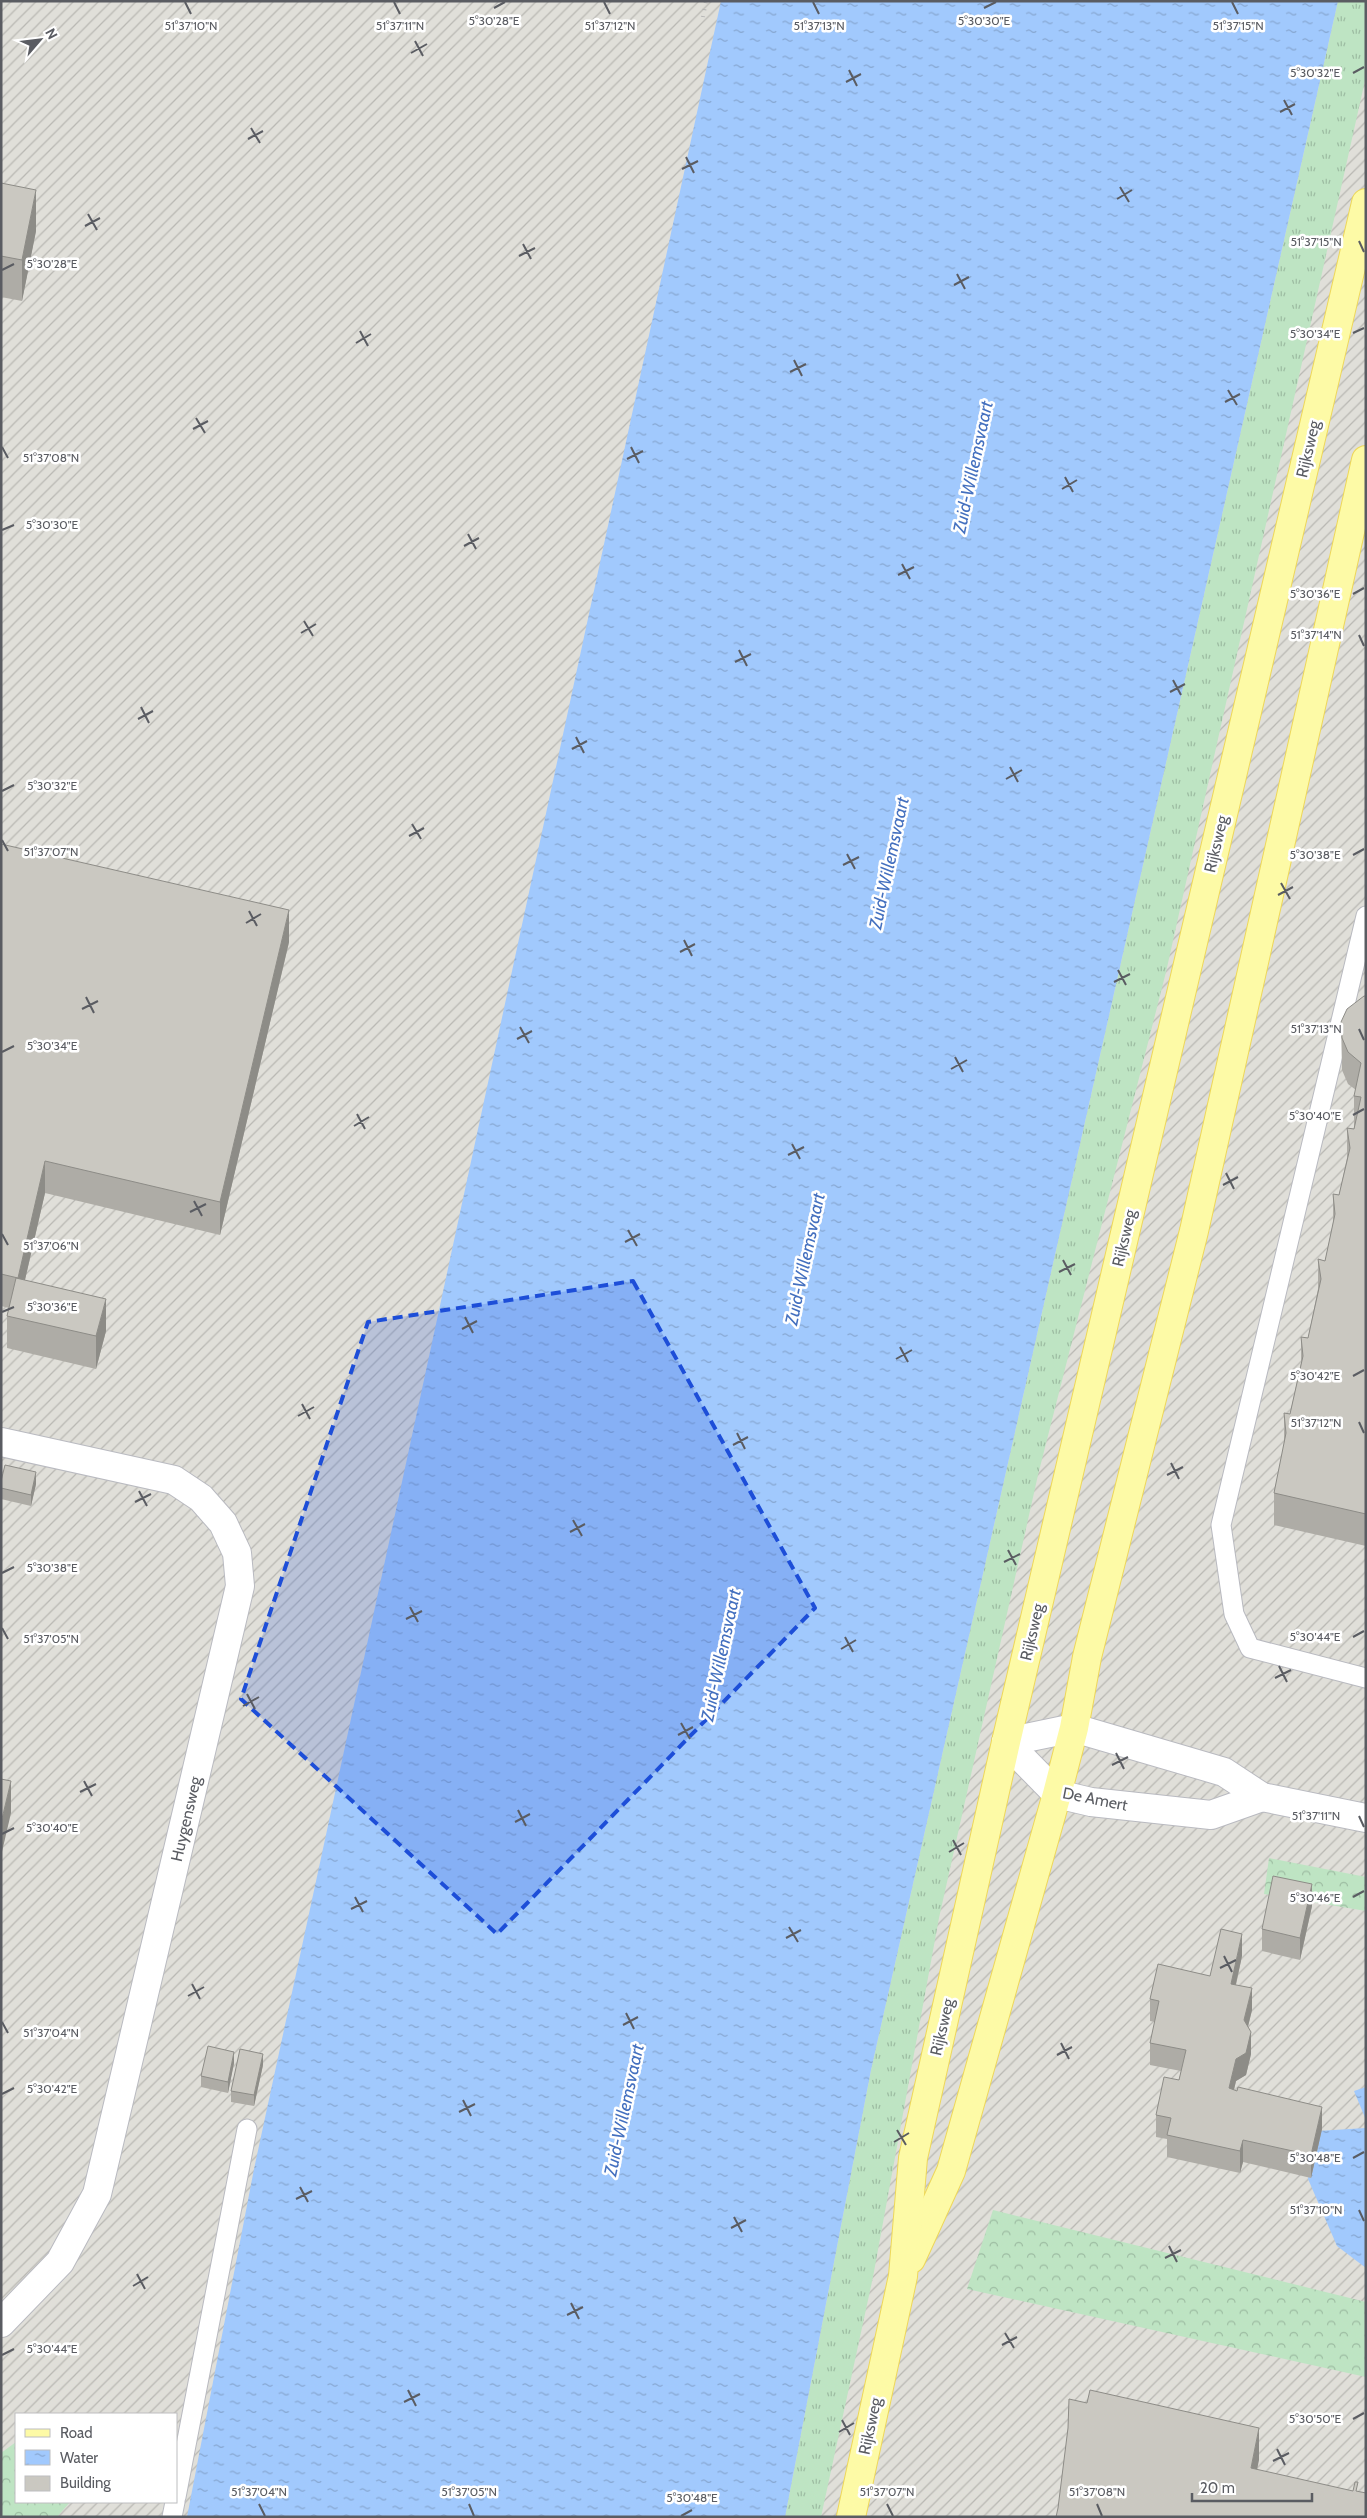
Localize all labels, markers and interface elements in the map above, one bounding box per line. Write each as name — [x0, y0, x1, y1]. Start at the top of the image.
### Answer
text: 5°30'28"E — [469, 13, 520, 28]
text: 5°30'30"E — [958, 13, 1010, 28]
north arrow — [15, 15, 65, 65]
text: 51°37'10"N — [164, 18, 218, 33]
text: 51°37'11"N — [376, 18, 424, 33]
text: 51°37'12"N — [584, 18, 636, 33]
text: 51°37'13"N — [793, 18, 845, 33]
text: 51°37'15"N — [1212, 18, 1264, 33]
text: N — [41, 25, 62, 42]
text: 5°30'32"E — [1290, 65, 1340, 80]
text: 51°37'15"N — [1290, 234, 1342, 249]
text: 5°30'28"E — [27, 256, 78, 271]
text: 5°30'34"E — [1290, 326, 1341, 341]
water label: Zuid-Willemsvaart — [948, 399, 998, 536]
street label: Rijksweg — [1292, 418, 1324, 479]
text: 51°37'08"N — [23, 450, 79, 465]
text: 5°30'30"E — [26, 517, 78, 532]
text: 5°30'36"E — [1290, 586, 1341, 601]
text: 51°37'14"N — [1290, 627, 1342, 642]
text: 5°30'32"E — [27, 778, 77, 793]
water label: Zuid-Willemsvaart — [864, 795, 914, 932]
street label: Rijksweg — [1200, 813, 1232, 874]
text: 51°37'07"N — [23, 844, 79, 859]
text: 5°30'38"E — [1289, 847, 1341, 862]
text: 51°37'13"N — [1290, 1021, 1342, 1036]
text: 5°30'34"E — [27, 1038, 78, 1053]
text: 5°30'40"E — [1289, 1108, 1342, 1123]
water label: Zuid-Willemsvaart — [780, 1191, 830, 1328]
street label: Rijksweg — [1108, 1207, 1140, 1268]
text: 51°37'06"N — [23, 1238, 79, 1253]
text: 5°30'36"E — [27, 1299, 78, 1314]
text: 5°30'42"E — [1290, 1368, 1341, 1383]
text: 51°37'12"N — [1290, 1415, 1342, 1430]
text: 5°30'38"E — [26, 1560, 78, 1575]
water label: Zuid-Willemsvaart — [696, 1587, 746, 1724]
street label: Rijksweg — [1016, 1601, 1048, 1662]
text: 5°30'44"E — [1290, 1629, 1341, 1644]
text: 51°37'05"N — [23, 1631, 79, 1646]
street label: Huygensweg — [167, 1774, 205, 1863]
street label: De Amert — [1061, 1783, 1130, 1815]
text: 51°37'11"N — [1292, 1808, 1340, 1823]
text: 5°30'40"E — [26, 1820, 79, 1835]
text: 5°30'46"E — [1290, 1890, 1341, 1905]
street label: Rijksweg — [926, 1996, 958, 2057]
text: 51°37'04"N — [23, 2025, 79, 2040]
water label: Zuid-Willemsvaart — [599, 2042, 649, 2179]
text: 5°30'42"E — [27, 2081, 78, 2096]
text: 5°30'48"E — [1289, 2150, 1341, 2165]
text: 51°37'10"N — [1289, 2202, 1343, 2217]
text: 5°30'44"E — [27, 2341, 78, 2356]
street label: Rijksweg — [855, 2395, 886, 2456]
text: 5°30'50"E — [1289, 2411, 1341, 2426]
legend — [15, 2413, 178, 2503]
text: Road — [60, 2424, 93, 2442]
text: Water — [60, 2449, 98, 2467]
scale bar — [1192, 2470, 1312, 2502]
text: Building — [60, 2474, 111, 2492]
text: 20 m — [1200, 2479, 1235, 2497]
text: 51°37'04"N — [231, 2484, 287, 2499]
text: 51°37'05"N — [441, 2484, 497, 2499]
text: 51°37'07"N — [859, 2484, 915, 2499]
text: 51°37'08"N — [1069, 2484, 1125, 2499]
text: 5°30'48"E — [666, 2490, 718, 2505]

